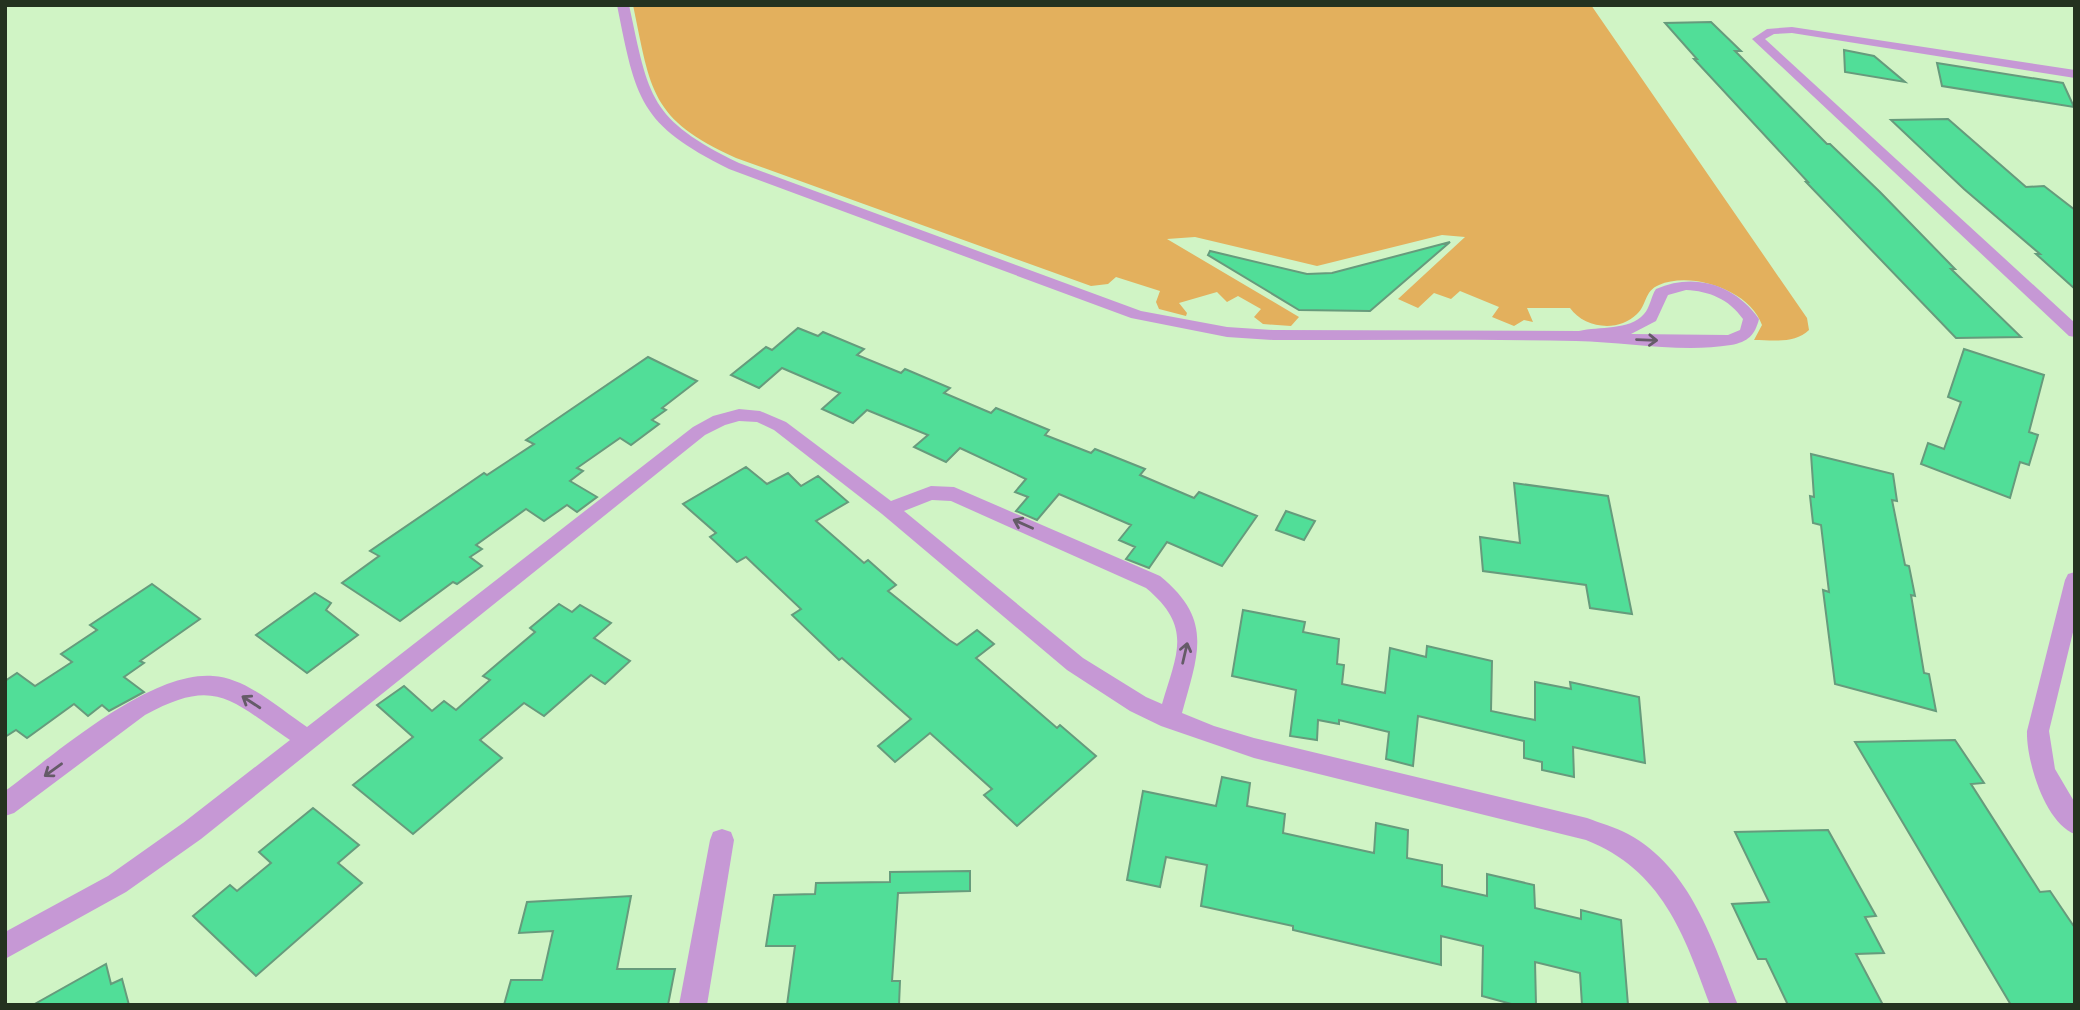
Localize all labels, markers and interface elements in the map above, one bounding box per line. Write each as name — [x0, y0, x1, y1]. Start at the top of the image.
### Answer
one-way arrow — [1635, 334, 1658, 347]
one-way arrow — [1013, 517, 1035, 530]
one-way arrow — [1179, 642, 1192, 665]
one-way arrow — [242, 695, 261, 709]
one-way arrow — [44, 763, 63, 778]

